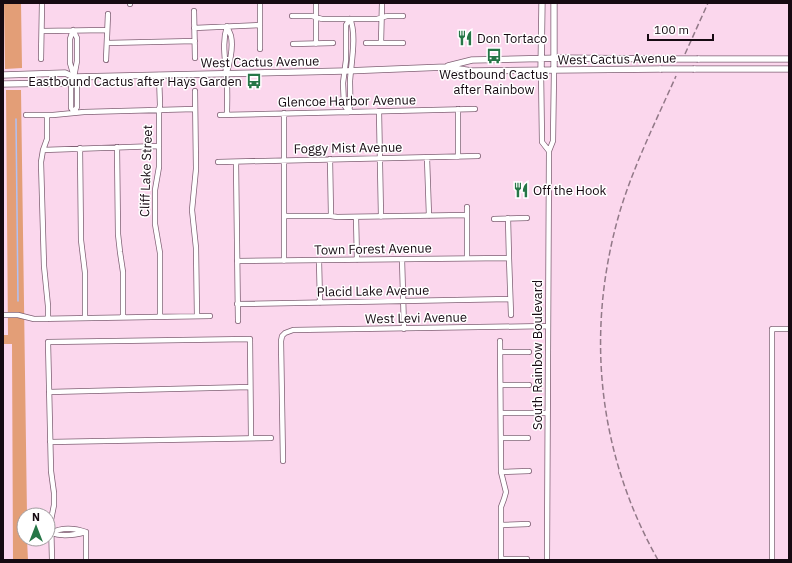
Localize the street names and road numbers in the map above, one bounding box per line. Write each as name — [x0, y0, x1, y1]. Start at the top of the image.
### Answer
street label: West Cactus Avenue — [558, 49, 676, 69]
street label: West Cactus Avenue — [201, 52, 319, 72]
street label: Glencoe Harbor Avenue — [278, 91, 416, 111]
street label: Cliff Lake Street — [136, 125, 156, 217]
street label: Foggy Mist Avenue — [294, 139, 402, 157]
street label: Town Forest Avenue — [314, 239, 432, 259]
street label: South Rainbow Boulevard — [529, 280, 546, 430]
street label: Placid Lake Avenue — [317, 282, 429, 300]
street label: West Levi Avenue — [365, 309, 467, 327]

